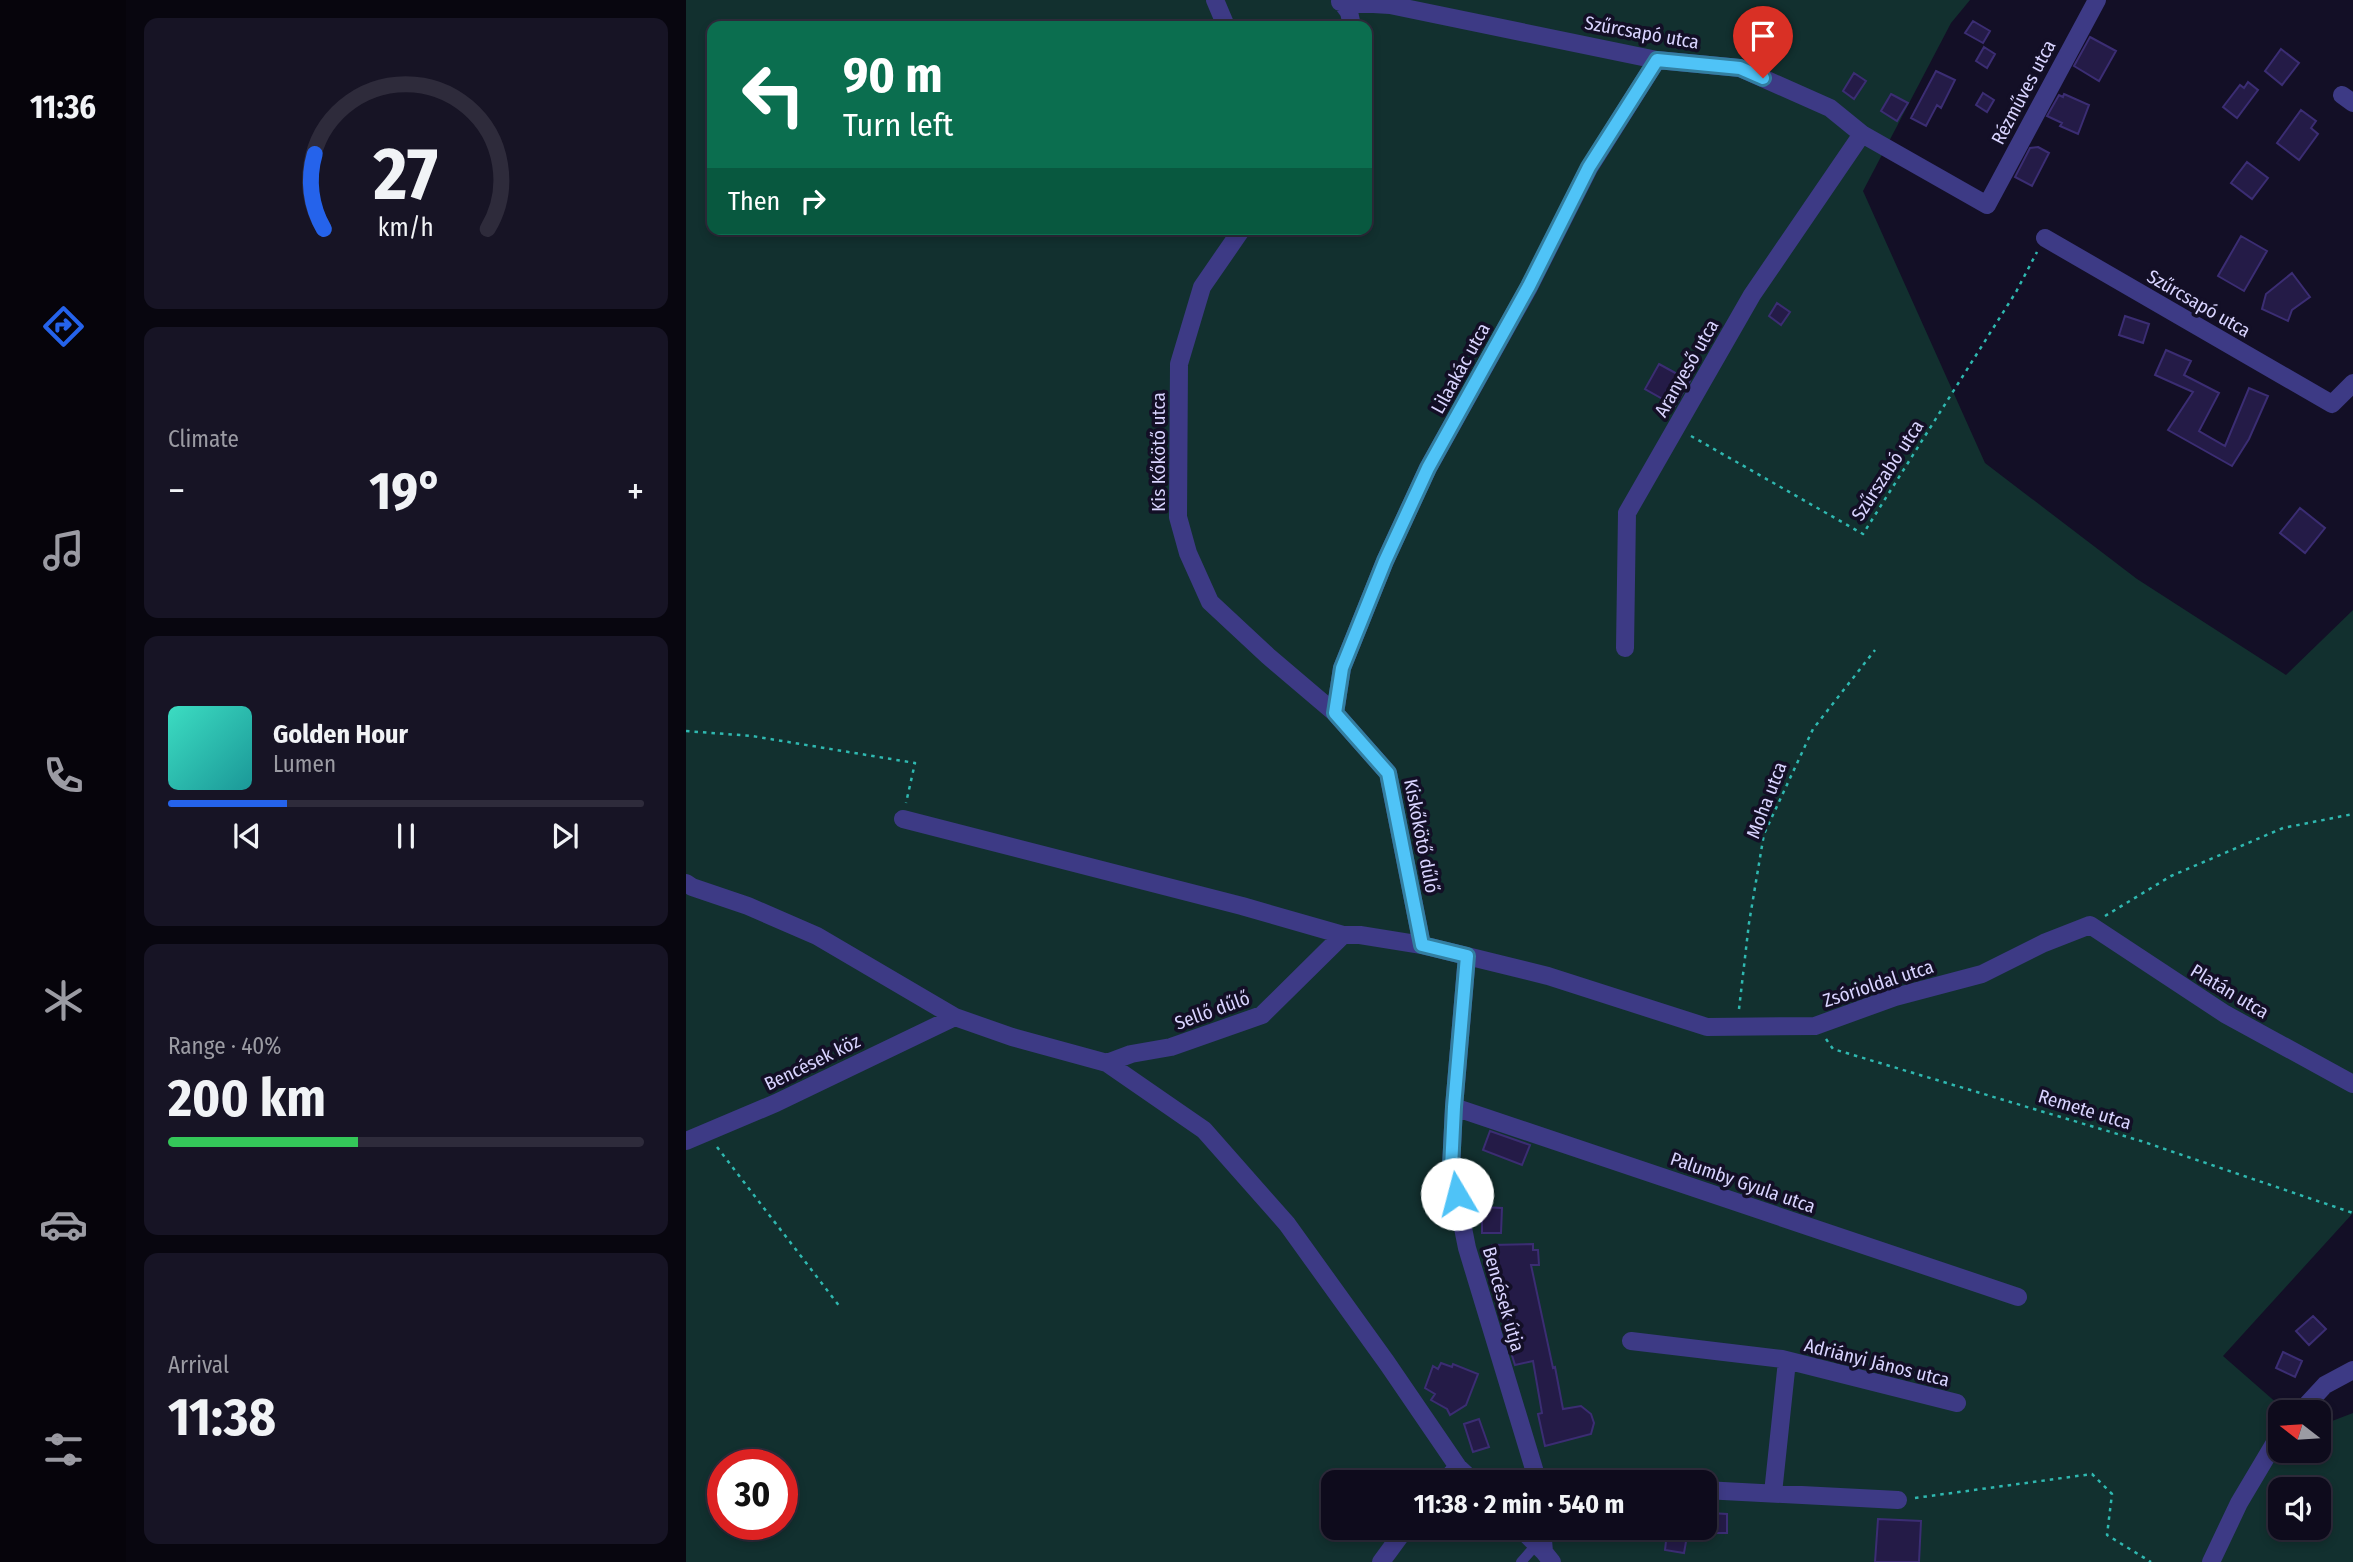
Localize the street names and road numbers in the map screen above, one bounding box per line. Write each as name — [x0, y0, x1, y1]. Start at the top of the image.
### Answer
street label: Szűrcsapó utca — [1583, 11, 1701, 54]
street label: Rézműves utca — [1986, 36, 2061, 148]
street label: Szűrcsapó utca — [2143, 265, 2255, 342]
street label: Aranyeső utca — [1649, 315, 1724, 421]
street label: Lilaakác utca — [1426, 319, 1495, 418]
street label: Kis Kőkötő utca — [1147, 392, 1170, 512]
street label: Szűrszabó utca — [1846, 416, 1928, 525]
street label: Moha utca — [1741, 759, 1792, 842]
street label: Kiskőkötő dűlő — [1399, 777, 1444, 895]
street label: Zsórioldal utca — [1820, 955, 1936, 1012]
street label: Platán utca — [2187, 959, 2273, 1024]
street label: Sellő dűlő — [1171, 986, 1253, 1035]
street label: Bencések köz — [761, 1029, 864, 1096]
street label: Remete utca — [2035, 1084, 2134, 1135]
street label: Palumby Gyula utca — [1667, 1147, 1818, 1218]
street label: Bencések útja — [1478, 1244, 1529, 1354]
street label: Adriányi János utca — [1802, 1333, 1952, 1392]

